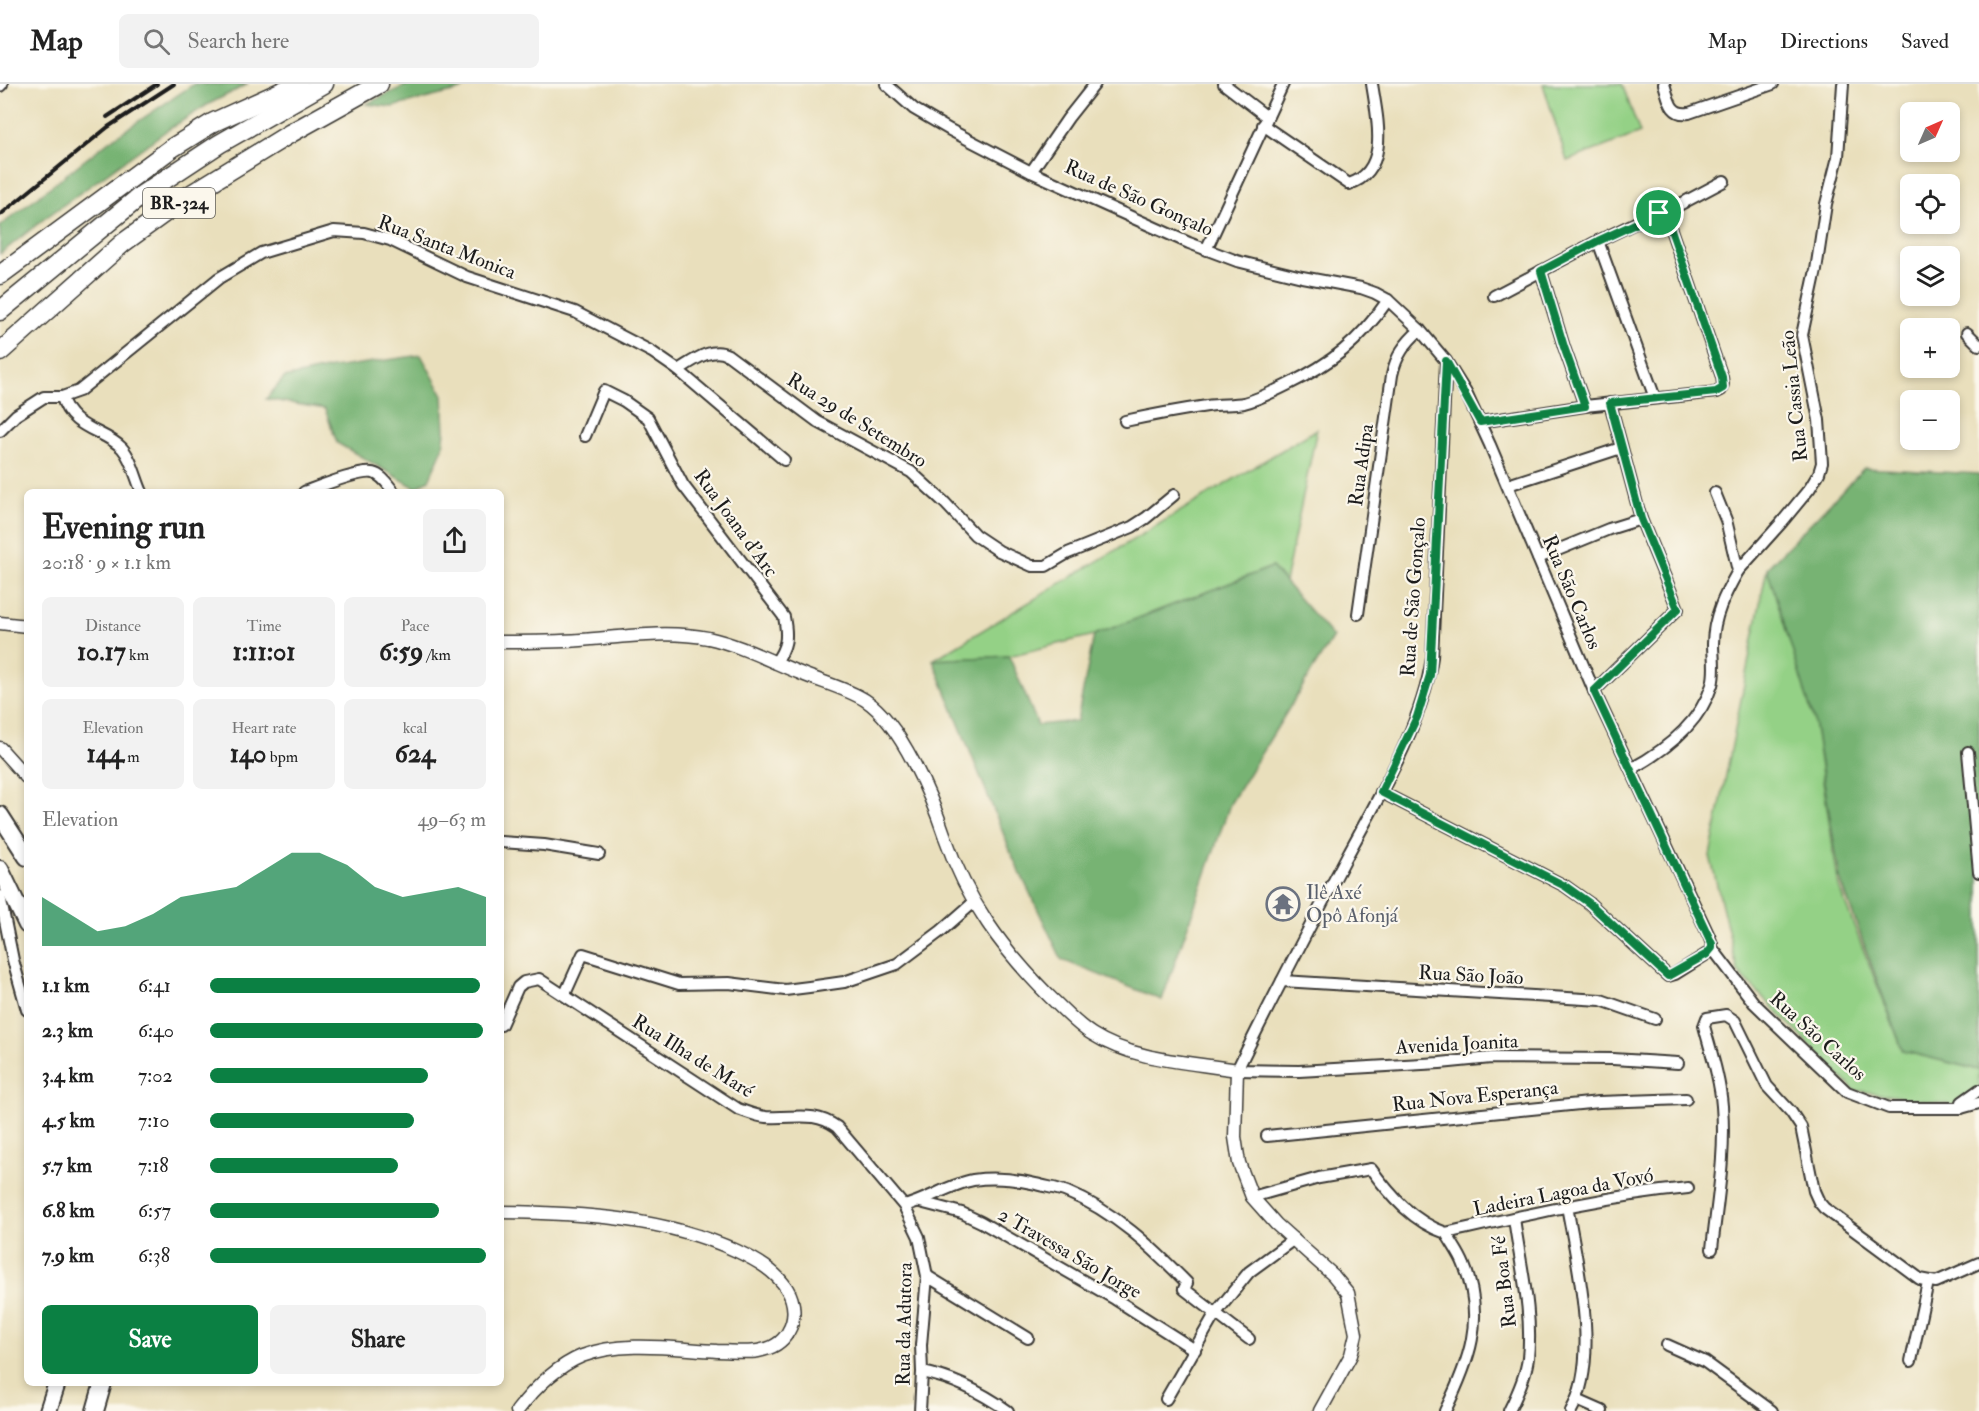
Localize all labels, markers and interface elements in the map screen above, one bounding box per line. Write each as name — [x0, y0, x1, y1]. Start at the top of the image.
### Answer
search box — [119, 14, 539, 68]
text: Map — [30, 24, 83, 59]
icon: search — [140, 25, 173, 58]
text: Search here — [188, 27, 289, 55]
text: Map — [1707, 28, 1747, 55]
text: Directions — [1780, 28, 1868, 55]
text: Saved — [1901, 28, 1949, 55]
north arrow — [1900, 102, 1960, 162]
map controls — [1900, 102, 1960, 450]
street label: Rua de São Gonçalo — [1061, 154, 1217, 242]
button: locate — [1900, 174, 1960, 234]
pin — [1633, 187, 1684, 238]
road number: BR-324 — [143, 188, 215, 218]
icon: arrive — [1642, 196, 1675, 229]
street label: Rua Santa Monica — [374, 209, 520, 285]
button: layers — [1900, 246, 1960, 306]
button: + — [1900, 318, 1960, 378]
street label: Rua Cassia Leão — [1775, 329, 1813, 463]
street label: Rua 29 de Setembro — [782, 367, 932, 473]
button: − — [1900, 390, 1960, 450]
street label: Rua Adipa — [1343, 421, 1380, 508]
street label: Rua Joana d'Arc — [688, 464, 784, 582]
text: Evening run — [42, 507, 205, 548]
button: share — [423, 509, 486, 572]
street label: Rua de São Gonçalo — [1395, 516, 1431, 678]
street label: Rua São Carlos — [1537, 531, 1607, 653]
text: 20:18 · 9 × 1.1 km — [42, 550, 171, 575]
text: Distance — [85, 616, 141, 636]
text: Time — [247, 616, 281, 636]
text: Pace — [401, 616, 429, 636]
text: 10.17 — [77, 636, 126, 668]
text: 1:11:01 — [232, 636, 296, 668]
text: 6:59 — [379, 636, 423, 668]
text: km — [126, 645, 149, 665]
text: /km — [423, 645, 451, 665]
text: Elevation — [83, 718, 143, 738]
text: Heart rate — [231, 718, 297, 738]
text: kcal — [403, 718, 427, 738]
text: 144 — [86, 738, 124, 770]
text: 140 — [230, 738, 266, 770]
text: 624 — [395, 738, 435, 770]
text: m — [124, 747, 140, 767]
text: bpm — [266, 747, 298, 767]
text: Elevation — [42, 807, 118, 832]
text: 49–63 m — [417, 807, 486, 832]
place label: Ilê Axé Opô Afonjá — [1306, 880, 1399, 929]
temple icon: Ilê Axé Opô Afonjá — [1265, 886, 1301, 922]
street label: Rua São João — [1418, 960, 1524, 990]
text: 1.1 km — [42, 973, 89, 998]
text: 6:41 — [138, 973, 171, 998]
street label: Rua São Carlos — [1764, 986, 1872, 1086]
street label: Rua Ilha de Maré — [628, 1009, 759, 1104]
text: 2.3 km — [42, 1018, 93, 1043]
text: 6:40 — [138, 1018, 174, 1043]
street label: Avenida Joanita — [1394, 1028, 1520, 1060]
text: 3.4 km — [42, 1063, 94, 1088]
text: 7:02 — [138, 1063, 173, 1088]
street label: Rua Nova Esperança — [1391, 1075, 1560, 1118]
text: 4.5 km — [42, 1108, 95, 1133]
text: 7:10 — [138, 1108, 169, 1133]
text: 5.7 km — [42, 1153, 92, 1178]
text: 7:18 — [138, 1153, 169, 1178]
street label: Ladeira Lagoa da Vovó — [1471, 1162, 1655, 1222]
text: 6.8 km — [42, 1198, 95, 1223]
text: 6:57 — [138, 1198, 171, 1223]
street label: 2 Travessa São Jorge — [994, 1202, 1146, 1304]
street label: Rua Boa Fé — [1486, 1234, 1522, 1329]
text: 7.9 km — [42, 1243, 94, 1268]
text: 6:38 — [138, 1243, 170, 1268]
street label: Rua da Adutora — [890, 1261, 918, 1386]
button: Save — [42, 1305, 258, 1374]
button: Share — [270, 1305, 486, 1374]

